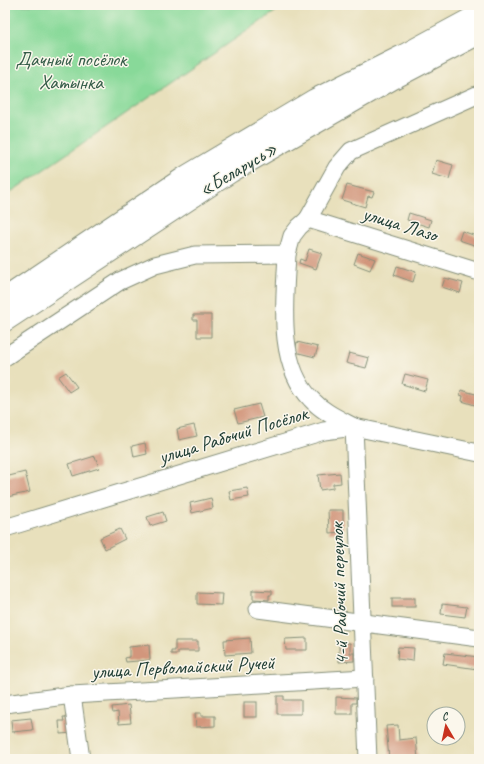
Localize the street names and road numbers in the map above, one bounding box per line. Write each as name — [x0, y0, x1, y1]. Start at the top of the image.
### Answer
street label: «Беларусь» — [194, 136, 282, 202]
street label: улица Лазо — [359, 201, 442, 248]
street label: улица Рабочий Посёлок — [155, 400, 312, 470]
street label: 4-й Рабочий переулок — [324, 521, 354, 665]
street label: улица Первомайский Ручей — [90, 650, 277, 684]

